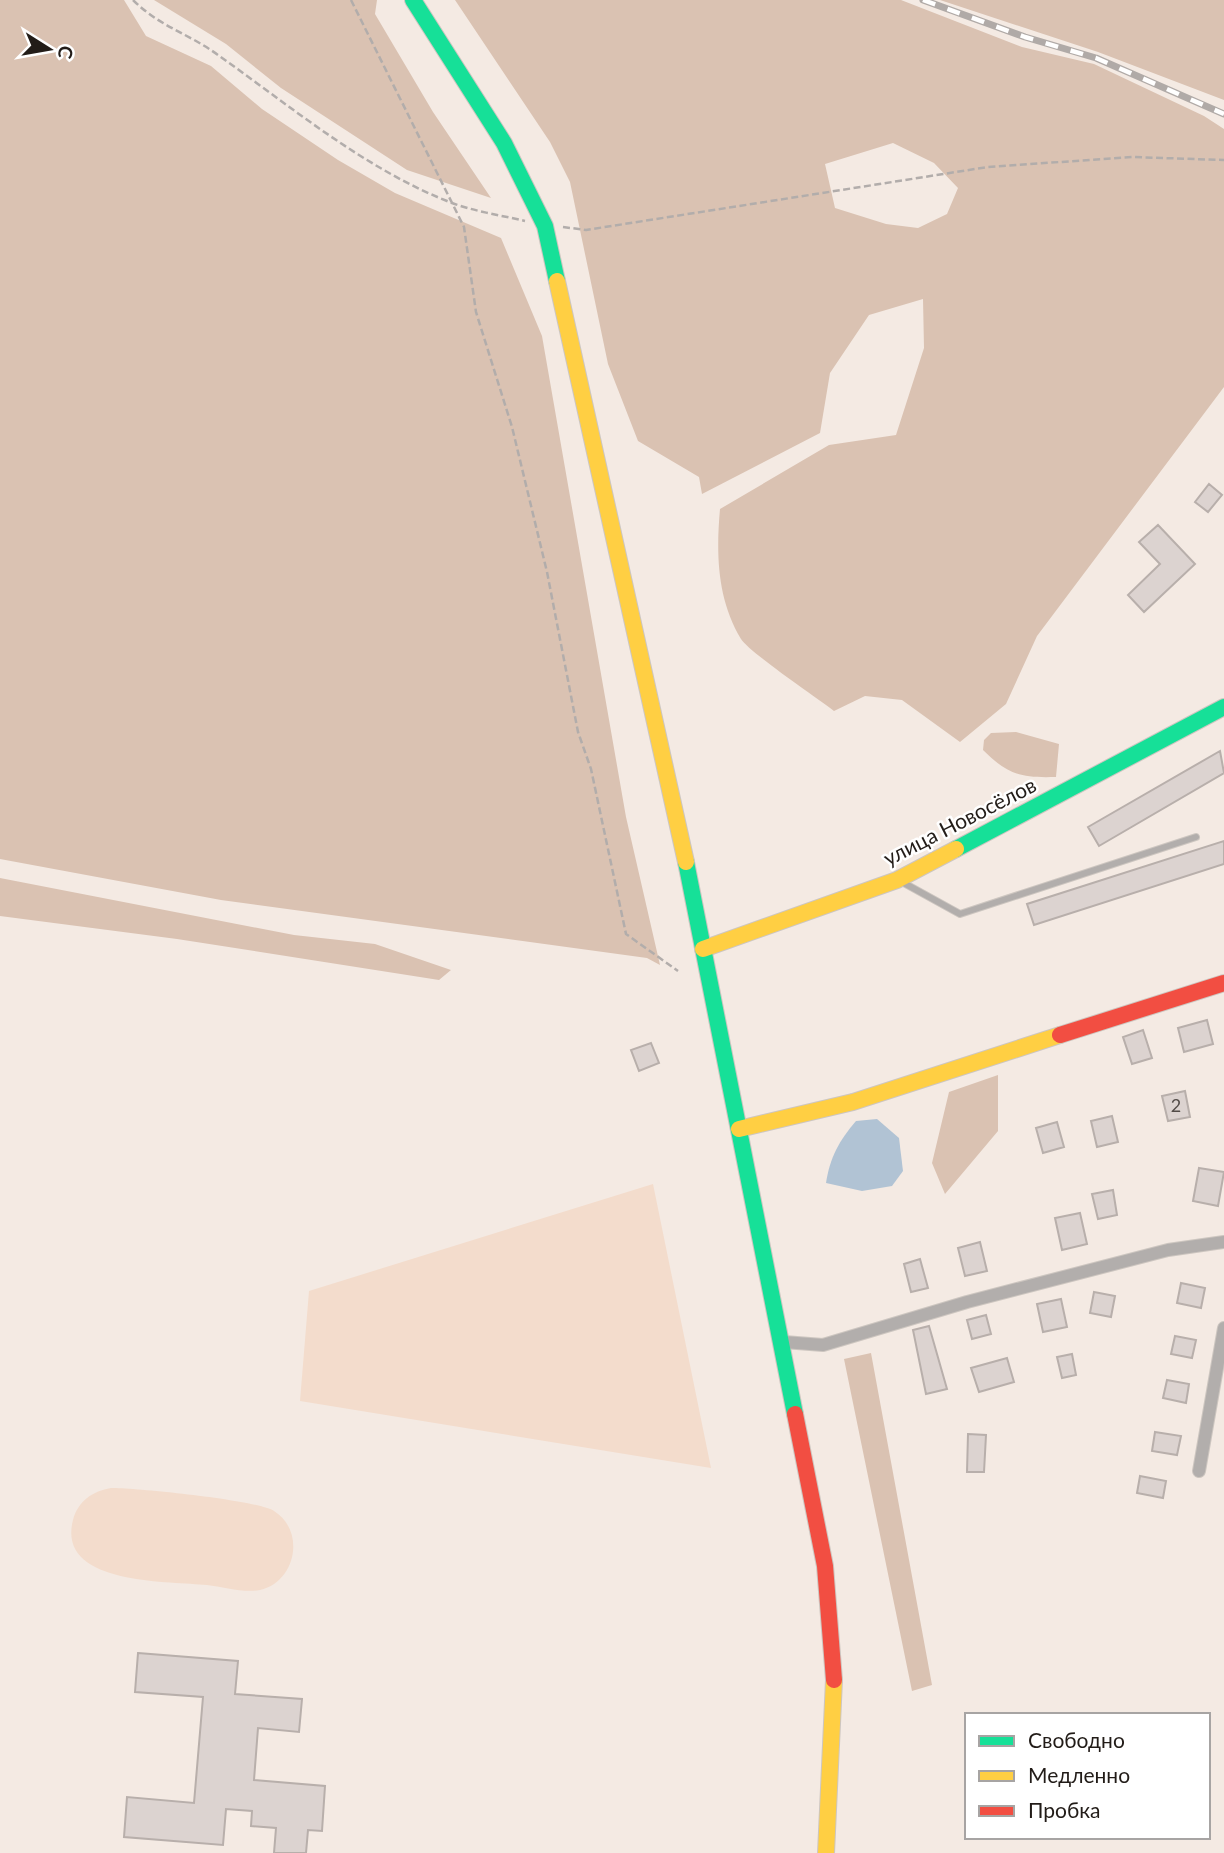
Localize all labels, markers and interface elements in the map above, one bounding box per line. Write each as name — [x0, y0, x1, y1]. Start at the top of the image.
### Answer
north arrow — [14, 14, 84, 84]
text: С — [54, 44, 79, 61]
street label: улица Новосёлов — [879, 771, 1040, 870]
house number: 2 — [1171, 1094, 1181, 1116]
legend — [965, 1713, 1210, 1839]
text: Свободно — [1028, 1727, 1125, 1752]
text: Медленно — [1028, 1762, 1130, 1787]
text: Пробка — [1028, 1797, 1101, 1822]

